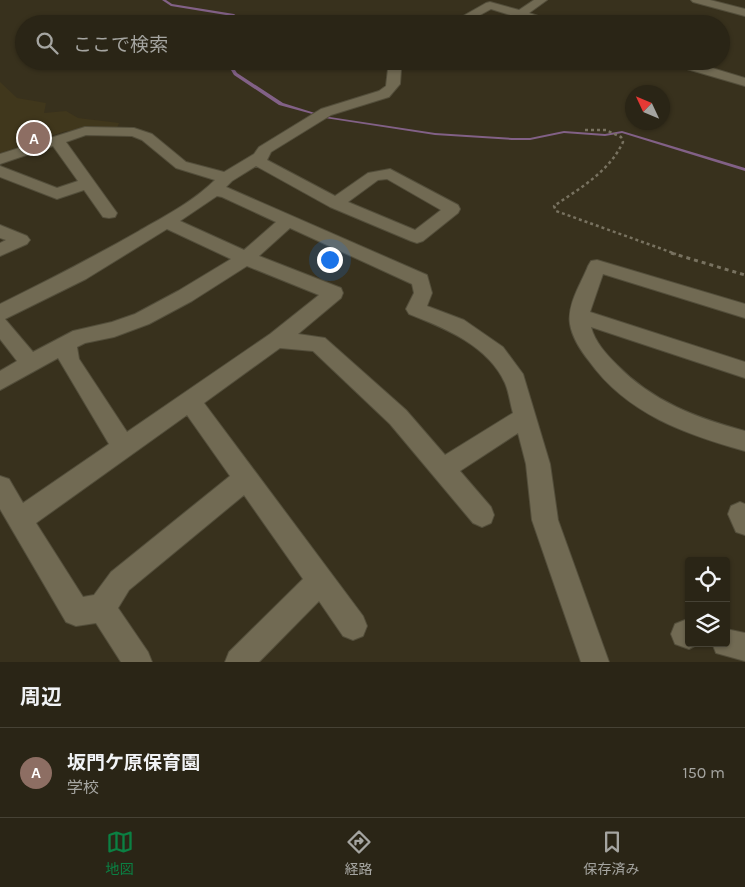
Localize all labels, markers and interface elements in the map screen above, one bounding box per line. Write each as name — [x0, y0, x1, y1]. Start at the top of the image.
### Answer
search box — [15, 15, 730, 70]
icon: search — [33, 29, 61, 57]
text: ここで検索 — [73, 34, 168, 56]
north arrow — [625, 85, 670, 130]
pin: A — [18, 119, 50, 157]
your location — [317, 247, 343, 273]
map controls — [685, 557, 730, 647]
button: locate — [685, 557, 730, 602]
button: layers — [685, 602, 730, 647]
text: 周辺 — [20, 685, 62, 709]
text: 坂門ケ原保育園 — [67, 752, 200, 774]
text: A — [31, 763, 41, 782]
text: 150 m — [682, 763, 725, 782]
text: 学校 — [67, 778, 99, 797]
tab: 地図 — [106, 828, 134, 878]
tab: 経路 — [345, 828, 373, 878]
tab: 保存済み — [584, 828, 640, 878]

